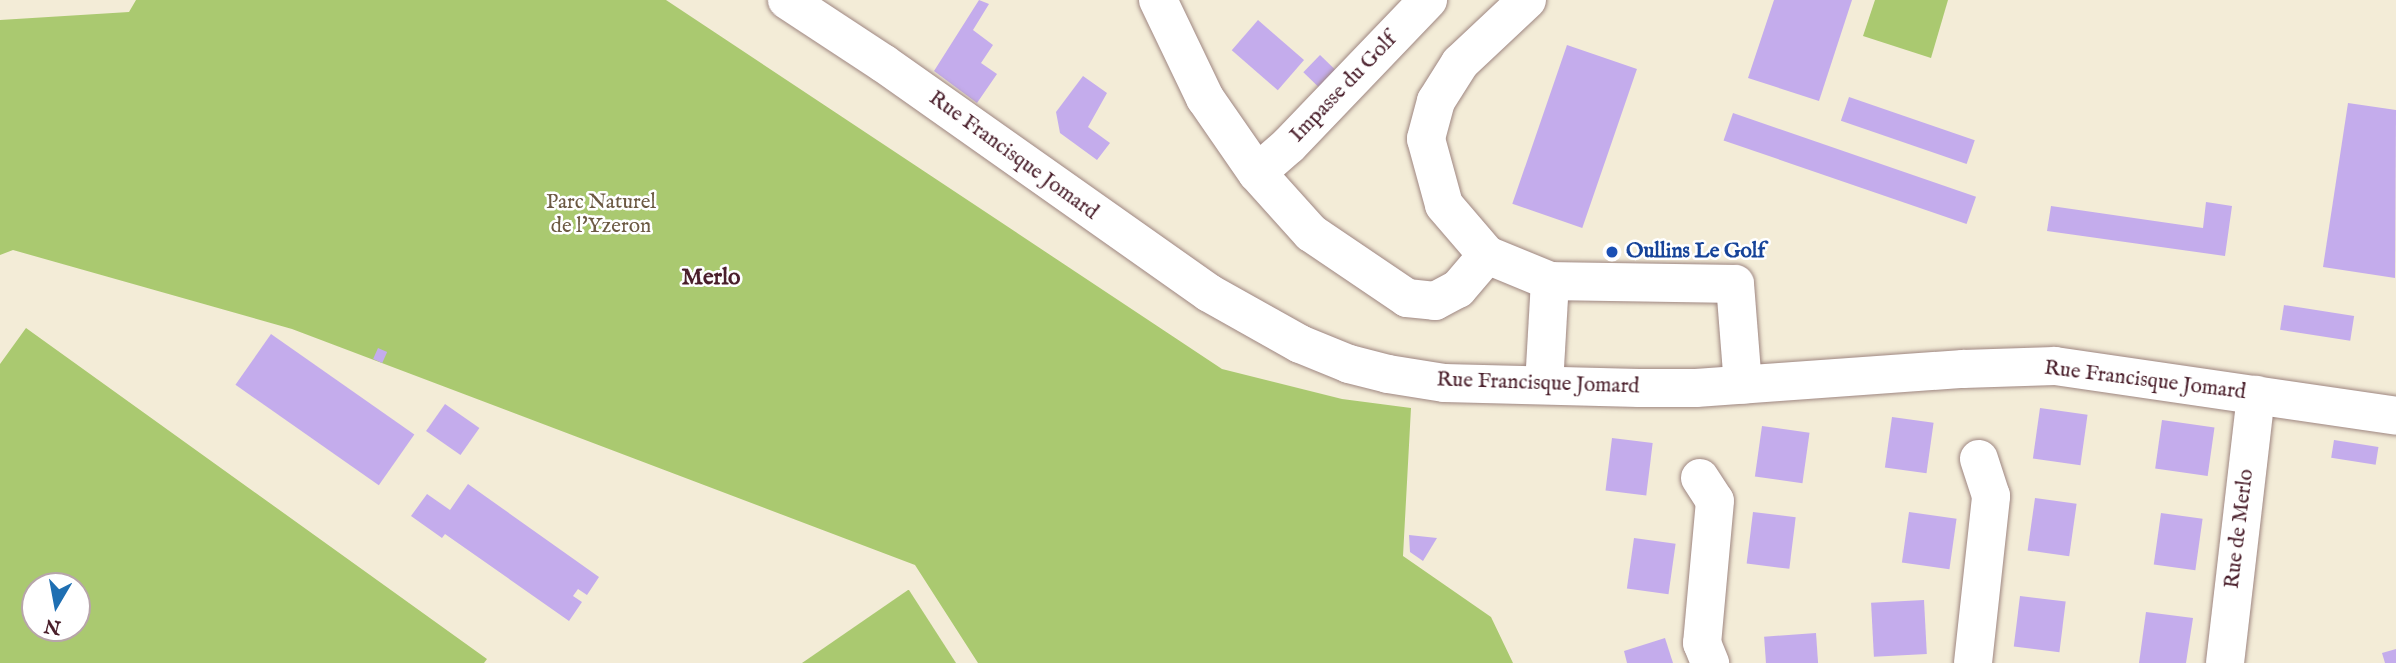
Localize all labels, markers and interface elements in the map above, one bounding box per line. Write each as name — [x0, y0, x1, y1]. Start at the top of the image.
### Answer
street label: Impasse du Golf — [1285, 28, 1403, 148]
street label: Rue Francisque Jomard — [923, 86, 1103, 226]
park label: Parc Naturel de l'Yzeron — [546, 190, 656, 240]
place label: Oullins Le Golf — [1626, 239, 1765, 265]
marker: Oullins Le Golf — [1604, 244, 1620, 260]
district label: Merlo — [682, 264, 740, 292]
street label: Rue Francisque Jomard — [2043, 356, 2247, 406]
street label: Rue Francisque Jomard — [1436, 368, 1640, 400]
street label: Rue de Merlo — [2220, 468, 2260, 590]
north arrow — [21, 572, 91, 642]
text: N — [43, 612, 63, 639]

